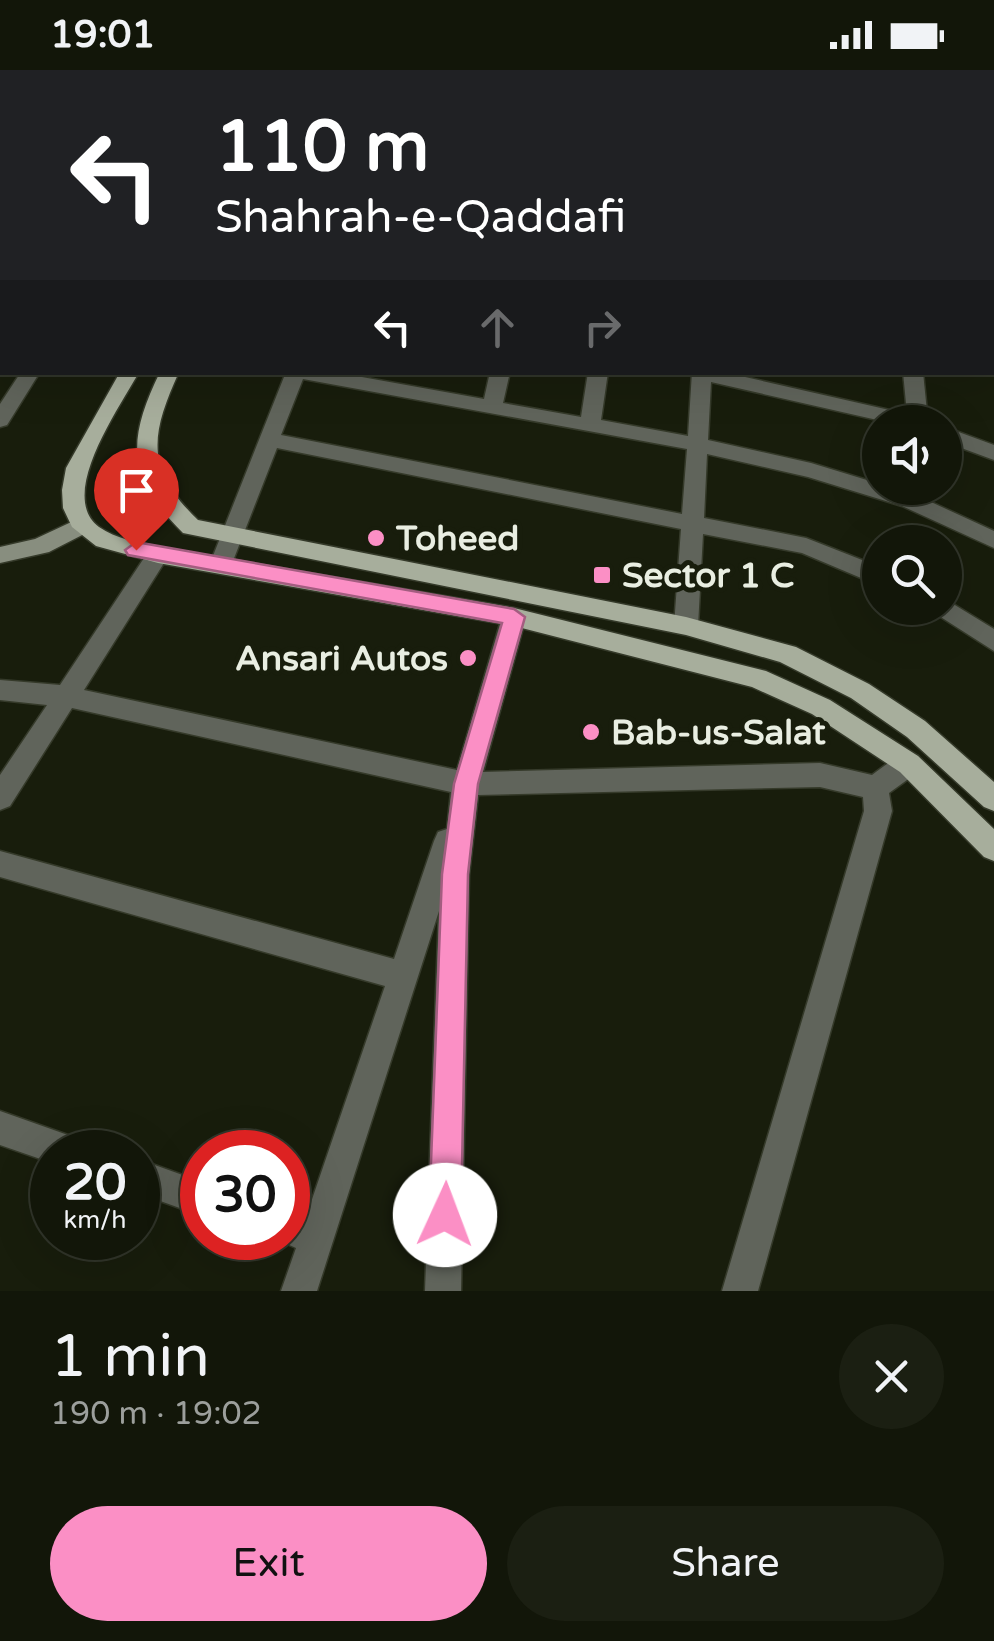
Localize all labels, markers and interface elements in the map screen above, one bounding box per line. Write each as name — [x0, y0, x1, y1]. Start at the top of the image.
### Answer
text: 19:01 — [50, 12, 155, 58]
text: 110 m — [215, 106, 429, 190]
icon: left — [50, 110, 180, 240]
text: Shahrah-e-Qaddafi — [215, 191, 626, 245]
icon: left — [365, 300, 420, 355]
icon: ahead — [470, 300, 525, 355]
icon: right — [575, 300, 630, 355]
map controls — [862, 405, 962, 625]
button: sound — [862, 405, 962, 505]
pin — [94, 448, 179, 551]
icon: arrive — [109, 463, 164, 518]
place label: Toheed — [395, 518, 519, 560]
button: search — [862, 525, 962, 625]
marker: Toheed — [365, 527, 387, 549]
place label: Sector 1 C — [622, 555, 794, 597]
marker: Sector 1 C — [591, 564, 613, 586]
place label: Ansari Autos — [235, 638, 448, 680]
marker: Ansari Autos — [457, 647, 479, 669]
place label: Bab-us-Salat — [611, 712, 826, 754]
marker: Bab-us-Salat — [580, 721, 602, 743]
speed limit sign: 30 — [180, 1130, 310, 1260]
text: 20 — [64, 1153, 126, 1213]
position arrow — [393, 1163, 497, 1267]
text: km/h — [64, 1205, 126, 1235]
text: 1 min — [50, 1321, 210, 1393]
button: close — [839, 1324, 944, 1429]
text: 190 m · 19:02 — [50, 1395, 262, 1433]
button: Exit — [50, 1506, 487, 1621]
button: Share — [507, 1506, 944, 1621]

